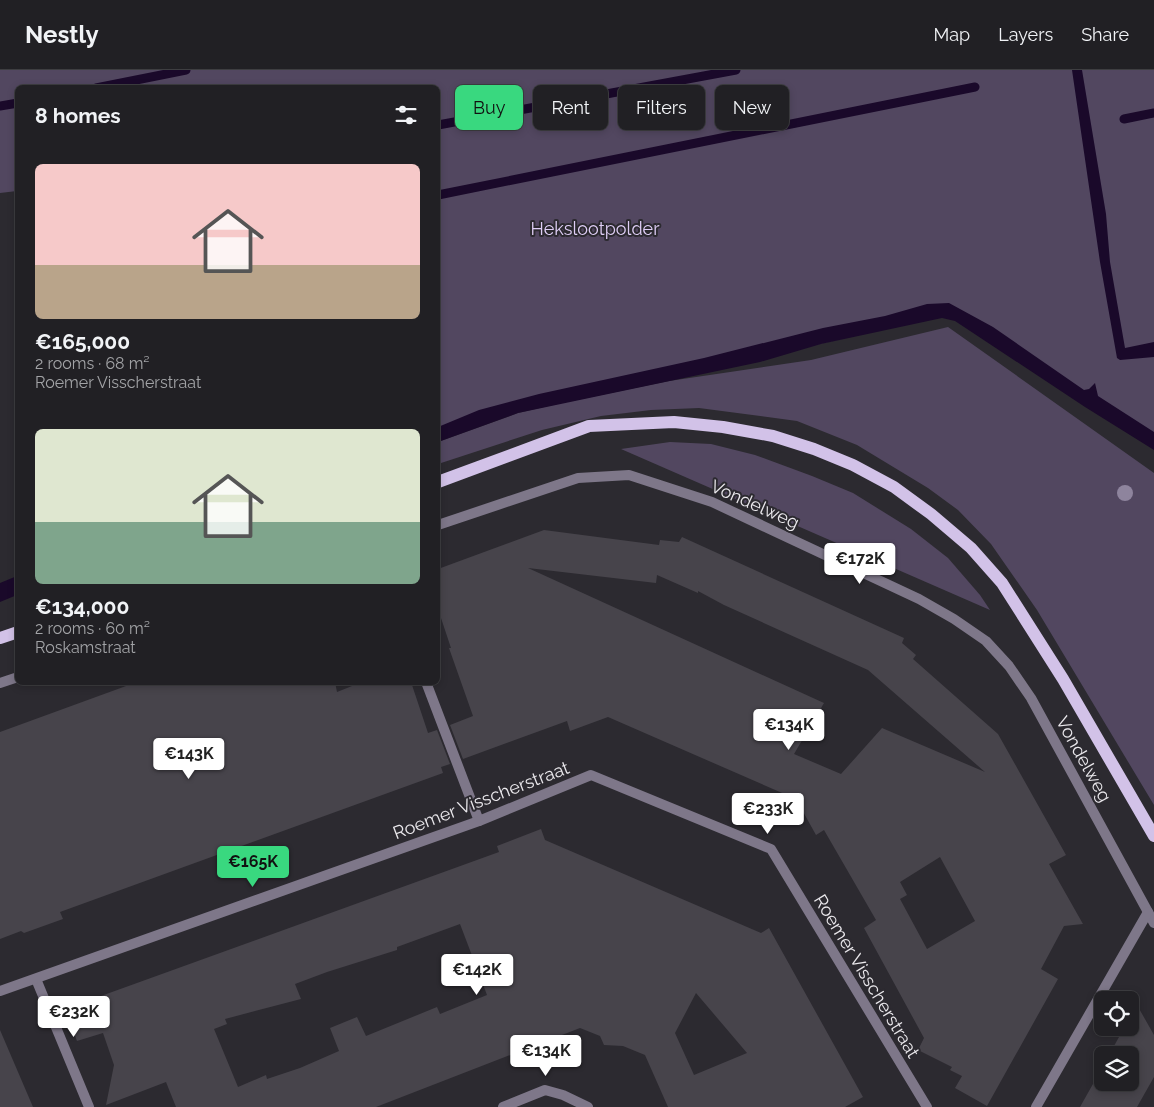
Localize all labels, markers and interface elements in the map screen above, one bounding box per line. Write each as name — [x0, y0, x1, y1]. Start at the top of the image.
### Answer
text: Nestly — [25, 20, 99, 49]
text: Map — [934, 24, 970, 45]
text: Layers — [998, 24, 1053, 45]
text: Share — [1081, 24, 1129, 45]
chip: Buy — [455, 85, 523, 130]
chip: Rent — [533, 85, 608, 130]
chip: Filters — [618, 85, 705, 130]
chip: New — [715, 85, 789, 130]
icon: filters — [392, 101, 420, 129]
text: 8 homes — [35, 103, 121, 128]
icon: home — [183, 196, 273, 286]
park label: Hekslootpolder — [531, 218, 660, 239]
text: €165,000 — [35, 329, 130, 354]
text: 2 rooms · 68 m² — [35, 354, 150, 373]
text: Roemer Visscherstraat — [35, 373, 201, 392]
icon: home — [183, 461, 273, 551]
street label: Vondelweg — [708, 475, 802, 533]
pin: €172K — [825, 542, 895, 585]
text: €172K — [835, 549, 885, 568]
text: €134,000 — [35, 594, 129, 619]
text: 2 rooms · 60 m² — [35, 619, 150, 638]
text: Roskamstraat — [35, 638, 136, 657]
pin: €134K — [754, 708, 824, 751]
street label: Vondelweg — [1052, 713, 1116, 805]
text: €134K — [764, 715, 814, 734]
pin: €143K — [154, 738, 224, 780]
text: €143K — [164, 744, 214, 763]
street label: Roemer Visscherstraat — [390, 757, 572, 843]
pin: €233K — [733, 792, 803, 835]
text: €233K — [743, 799, 793, 818]
pin: €165K — [218, 846, 288, 888]
text: €165K — [228, 852, 278, 871]
street label: Roemer Visscherstraat — [810, 890, 924, 1062]
pin: €142K — [442, 954, 512, 996]
text: €142K — [452, 960, 502, 979]
map controls — [1094, 991, 1139, 1091]
button: locate — [1094, 991, 1139, 1036]
pin: €232K — [39, 996, 109, 1038]
text: €232K — [49, 1002, 99, 1021]
pin: €134K — [511, 1034, 581, 1077]
text: €134K — [521, 1041, 571, 1060]
button: layers — [1094, 1046, 1139, 1091]

